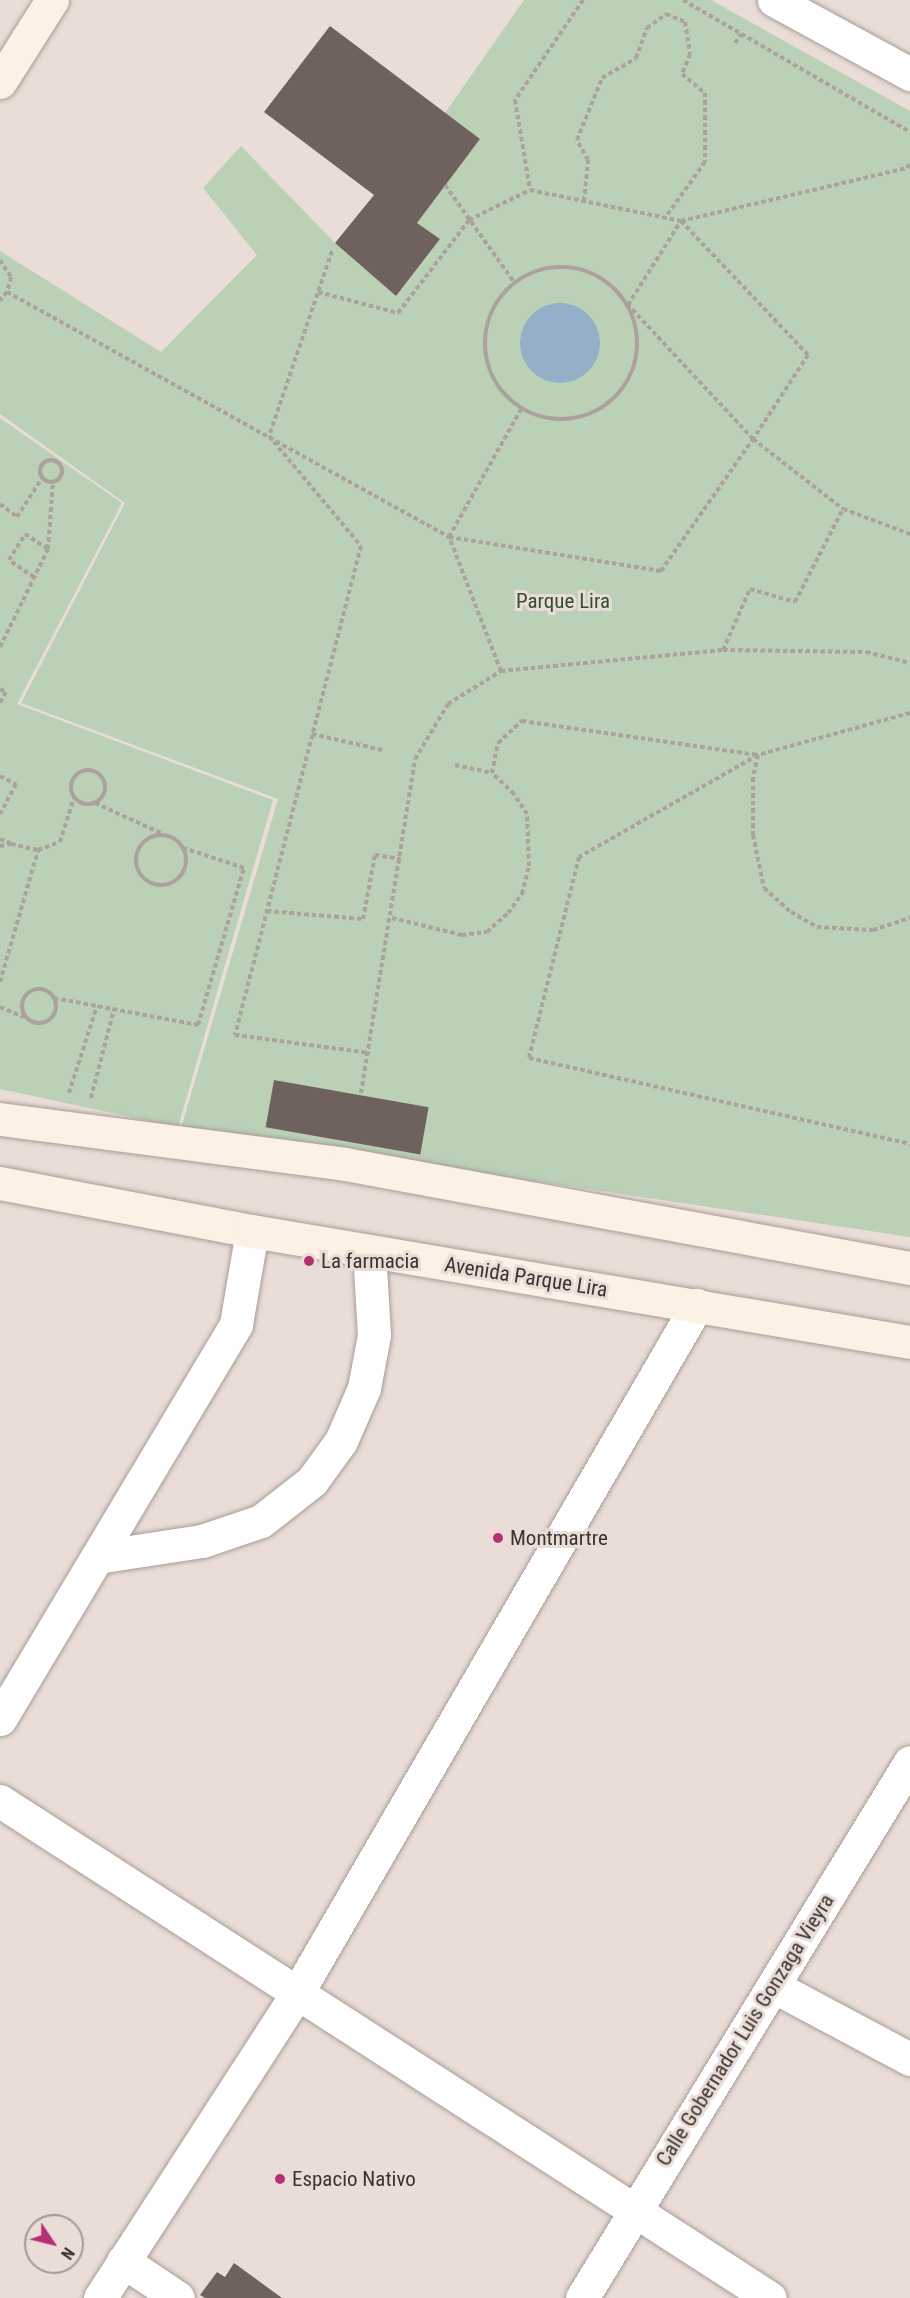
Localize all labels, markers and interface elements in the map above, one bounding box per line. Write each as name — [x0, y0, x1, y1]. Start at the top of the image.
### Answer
park label: Parque Lira — [516, 588, 610, 614]
place label: La farmacia — [321, 1248, 419, 1274]
street label: Avenida Parque Lira — [443, 1252, 609, 1302]
marker: La farmacia — [302, 1254, 316, 1268]
place label: Montmartre — [510, 1525, 608, 1551]
marker: Montmartre — [491, 1531, 505, 1545]
street label: Calle Gobernador Luis Gonzaga Vieyra — [651, 1889, 839, 2171]
place label: Espacio Nativo — [292, 2166, 416, 2192]
marker: Espacio Nativo — [273, 2172, 287, 2186]
north arrow — [24, 2214, 84, 2274]
text: N — [57, 2244, 78, 2263]

